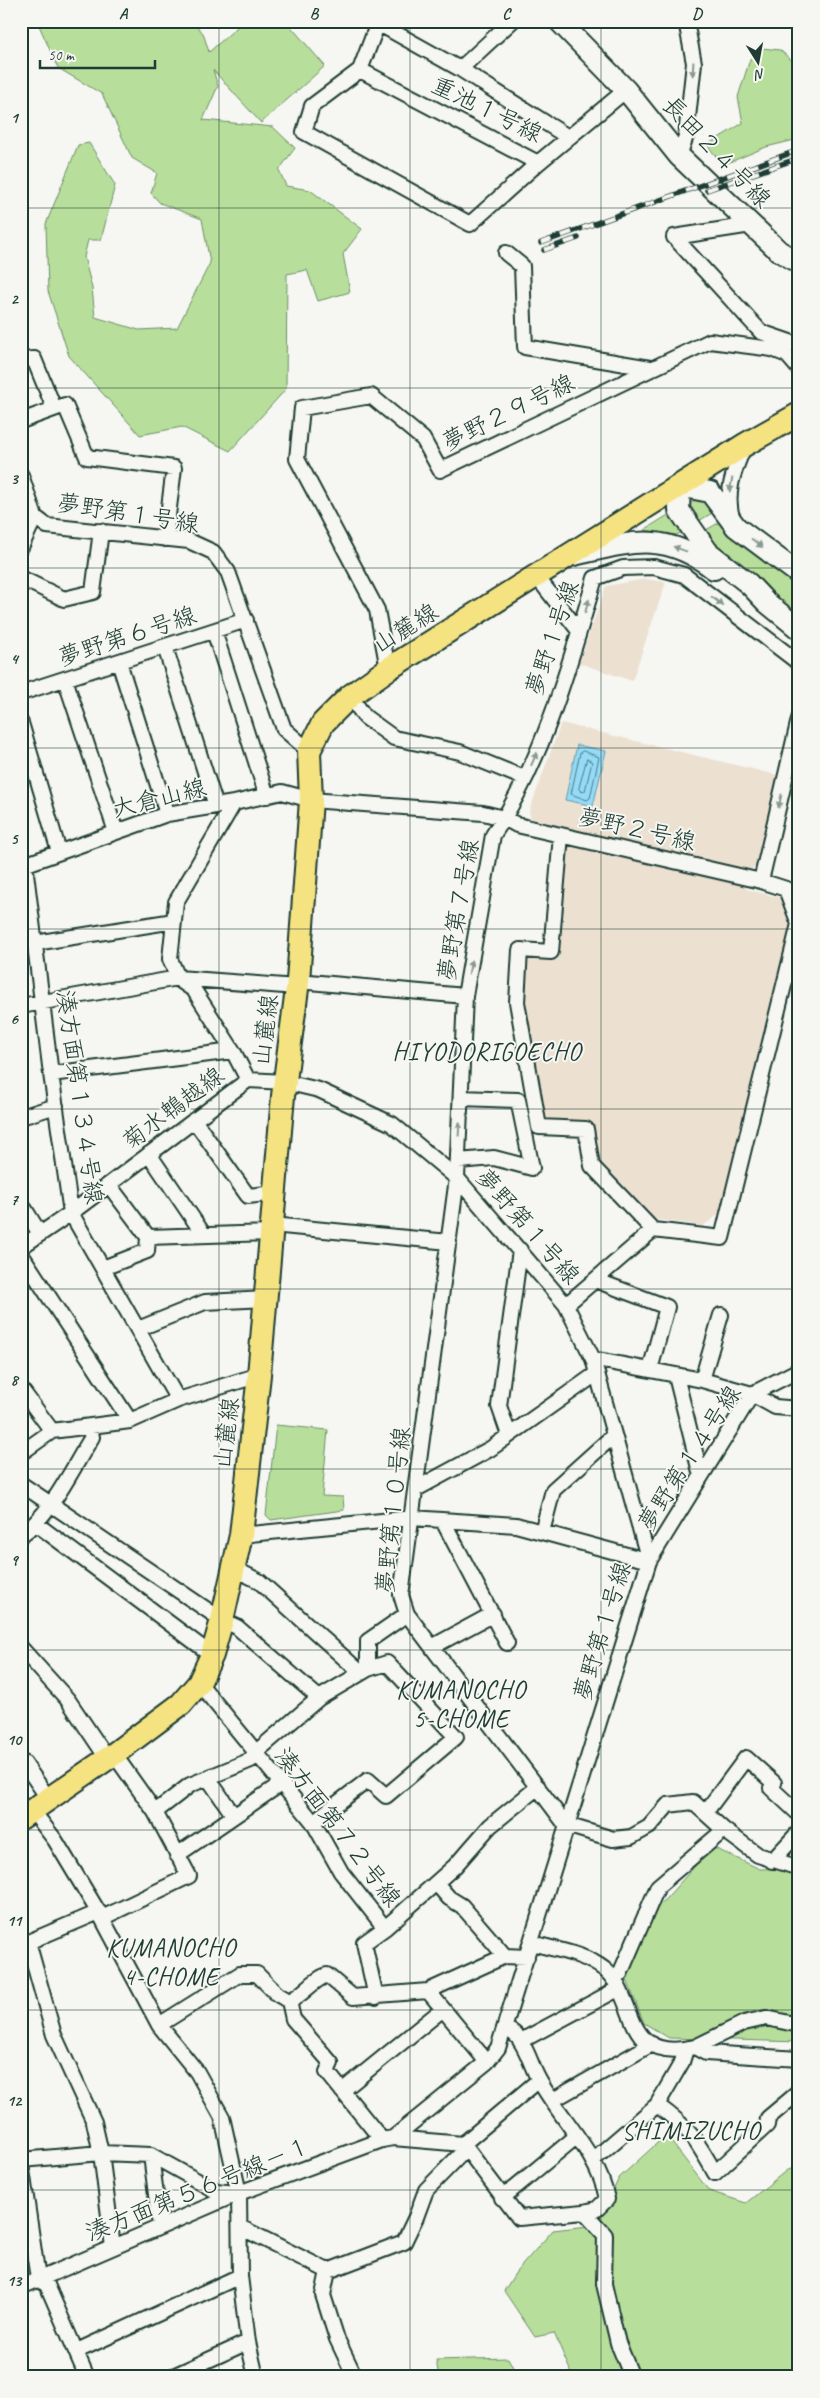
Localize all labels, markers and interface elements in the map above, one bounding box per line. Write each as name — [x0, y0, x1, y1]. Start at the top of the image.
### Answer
text: A — [119, 4, 129, 24]
text: B — [310, 4, 320, 24]
text: C — [502, 4, 512, 24]
text: D — [692, 4, 703, 24]
scale bar — [40, 38, 155, 70]
north arrow — [732, 38, 782, 88]
text: 50 m — [48, 46, 75, 65]
one-way arrow — [688, 62, 696, 78]
text: N — [752, 65, 766, 84]
street label: 重池１号線 — [426, 69, 548, 149]
street label: 長田２４号線 — [656, 90, 778, 214]
text: 1 — [10, 108, 19, 128]
text: 2 — [10, 289, 19, 309]
street label: 夢野２９号線 — [437, 367, 579, 457]
text: 3 — [10, 469, 19, 489]
one-way arrow — [727, 477, 735, 493]
street label: 夢野第１号線 — [55, 487, 201, 539]
one-way arrow — [750, 538, 764, 548]
one-way arrow — [673, 545, 687, 553]
street label: 夢野１号線 — [518, 576, 586, 700]
one-way arrow — [710, 595, 723, 606]
street label: 山麓線 — [367, 596, 443, 660]
one-way arrow — [583, 598, 591, 613]
street label: 夢野第６号線 — [54, 599, 200, 673]
text: 4 — [10, 649, 19, 669]
one-way arrow — [530, 752, 538, 766]
street label: 大倉山線 — [109, 772, 209, 824]
one-way arrow — [776, 793, 784, 808]
street label: 夢野２号線 — [575, 801, 699, 857]
text: 5 — [11, 829, 20, 849]
street label: 夢野第７号線 — [431, 836, 485, 984]
one-way arrow — [467, 959, 475, 975]
street label: 湊方面第１３４号線 — [50, 988, 110, 1206]
street label: 山麓線 — [246, 992, 284, 1068]
text: 6 — [10, 1009, 19, 1029]
district label: HIYODORIGOECHO — [393, 1036, 583, 1068]
street label: 菊水鵯越線 — [116, 1060, 230, 1156]
one-way arrow — [456, 1121, 464, 1137]
street label: 夢野第１号線 — [469, 1162, 587, 1290]
text: 7 — [10, 1190, 19, 1210]
text: 8 — [10, 1370, 19, 1390]
street label: 夢野第１４号線 — [631, 1379, 747, 1537]
street label: 山麓線 — [207, 1395, 245, 1471]
street label: 夢野第１０号線 — [369, 1425, 417, 1595]
text: 9 — [10, 1550, 19, 1570]
street label: 夢野第１号線 — [567, 1558, 637, 1704]
district label: KUMANOCHO 5-CHOME — [396, 1674, 527, 1735]
text: 10 — [7, 1730, 23, 1750]
street label: 湊方面第７２号線 — [268, 1741, 408, 1913]
text: 11 — [7, 1911, 23, 1931]
district label: KUMANOCHO 4-CHOME — [106, 1932, 237, 1993]
text: 12 — [7, 2091, 23, 2111]
district label: SHIMIZUCHO — [622, 2115, 762, 2147]
street label: 湊方面第５６号線－１ — [81, 2130, 315, 2248]
text: 13 — [7, 2271, 23, 2291]

